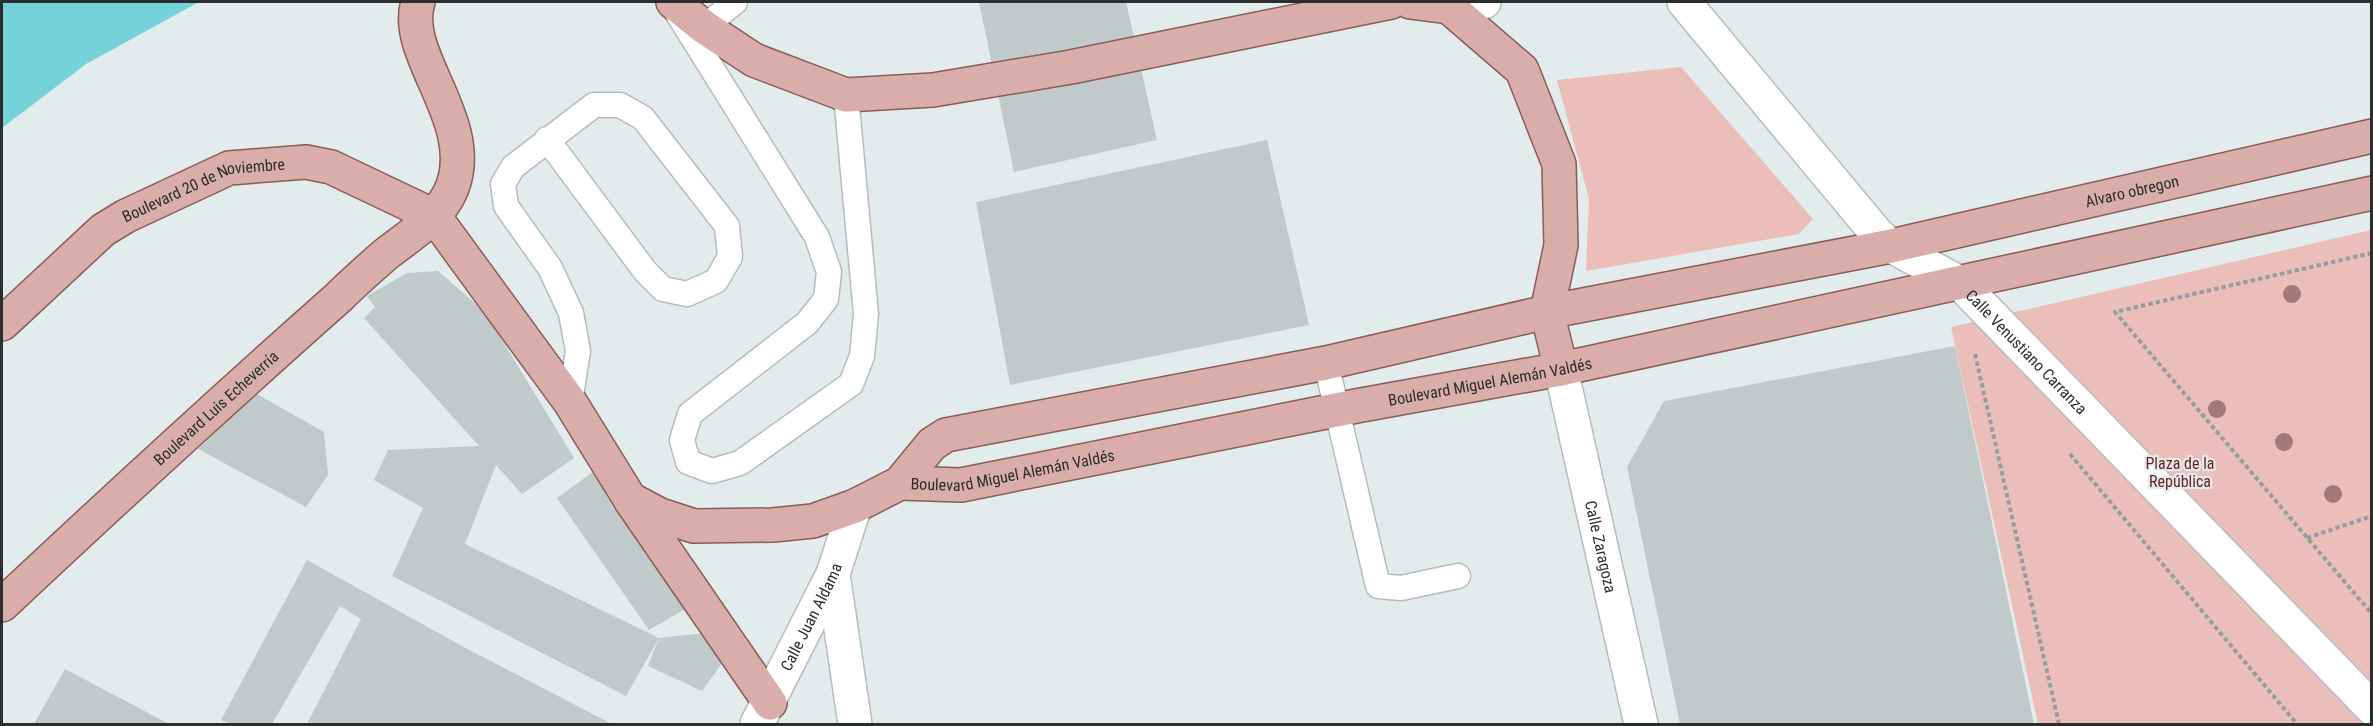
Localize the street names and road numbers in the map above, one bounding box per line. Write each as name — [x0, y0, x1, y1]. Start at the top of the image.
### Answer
street label: Boulevard 20 de Noviembre — [119, 154, 286, 226]
street label: Alvaro obregon — [2083, 171, 2181, 211]
street label: Calle Venustiano Carranza — [1962, 286, 2091, 418]
street label: Boulevard Luis Echeverría — [150, 346, 282, 469]
street label: Boulevard Miguel Alemán Valdés — [1387, 353, 1594, 410]
street label: Boulevard Miguel Alemán Valdés — [910, 445, 1116, 494]
street label: Calle Zaragoza — [1581, 499, 1621, 595]
street label: Calle Juan Aldama — [776, 561, 845, 674]

